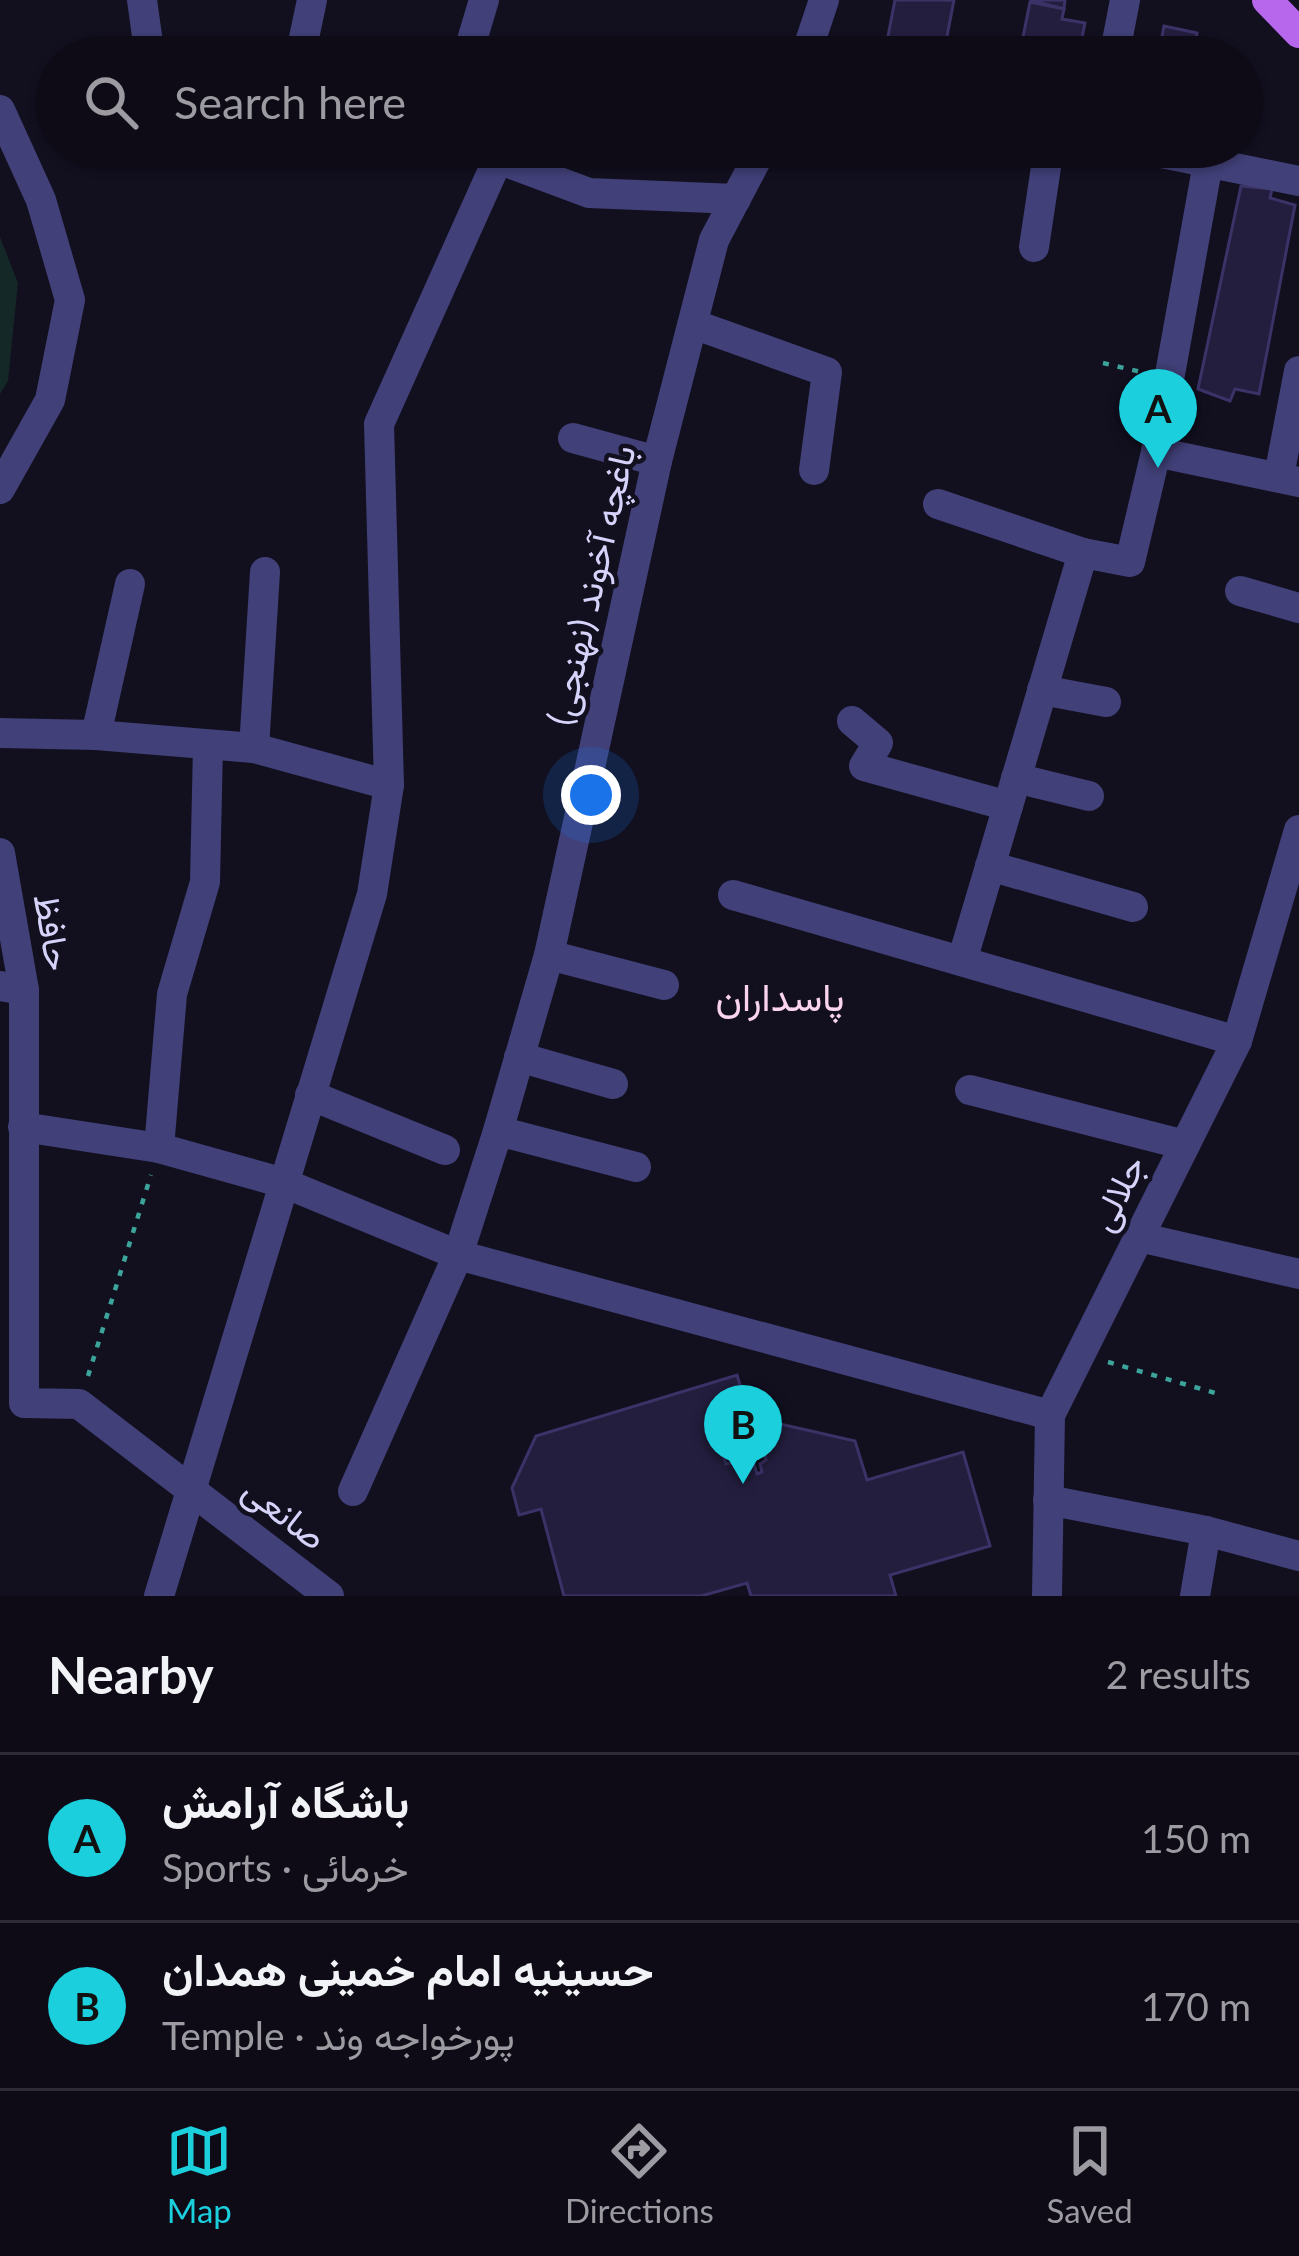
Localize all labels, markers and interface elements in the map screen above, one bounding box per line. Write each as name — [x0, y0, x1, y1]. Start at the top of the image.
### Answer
search box — [36, 36, 1263, 168]
icon: search — [78, 69, 144, 135]
text: Search here — [174, 75, 406, 129]
pin: A — [1119, 369, 1197, 468]
street label: باغچه آخوند (نهنجی) — [536, 441, 648, 730]
your location — [561, 765, 621, 825]
street label: حافظ — [26, 890, 82, 974]
district label: پاسداران — [715, 973, 845, 1024]
street label: جلالی — [1078, 1147, 1155, 1238]
pin: B — [704, 1385, 782, 1484]
street label: صانعی — [235, 1466, 336, 1559]
text: Nearby — [48, 1644, 214, 1705]
text: 2 results — [1106, 1651, 1251, 1697]
text: باشگاه آرامش — [162, 1774, 409, 1828]
text: A — [73, 1815, 101, 1861]
text: 150 m — [1141, 1815, 1251, 1861]
text: Sports · خرمائی — [162, 1844, 408, 1890]
text: حسینیه امام خمینی همدان — [162, 1942, 654, 1996]
text: B — [74, 1983, 100, 2029]
text: 170 m — [1141, 1983, 1251, 2029]
text: Temple · پورخواجه وند — [162, 2012, 515, 2058]
tab: Map — [166, 2118, 232, 2230]
tab: Directions — [565, 2118, 714, 2230]
tab: Saved — [1046, 2118, 1133, 2230]

